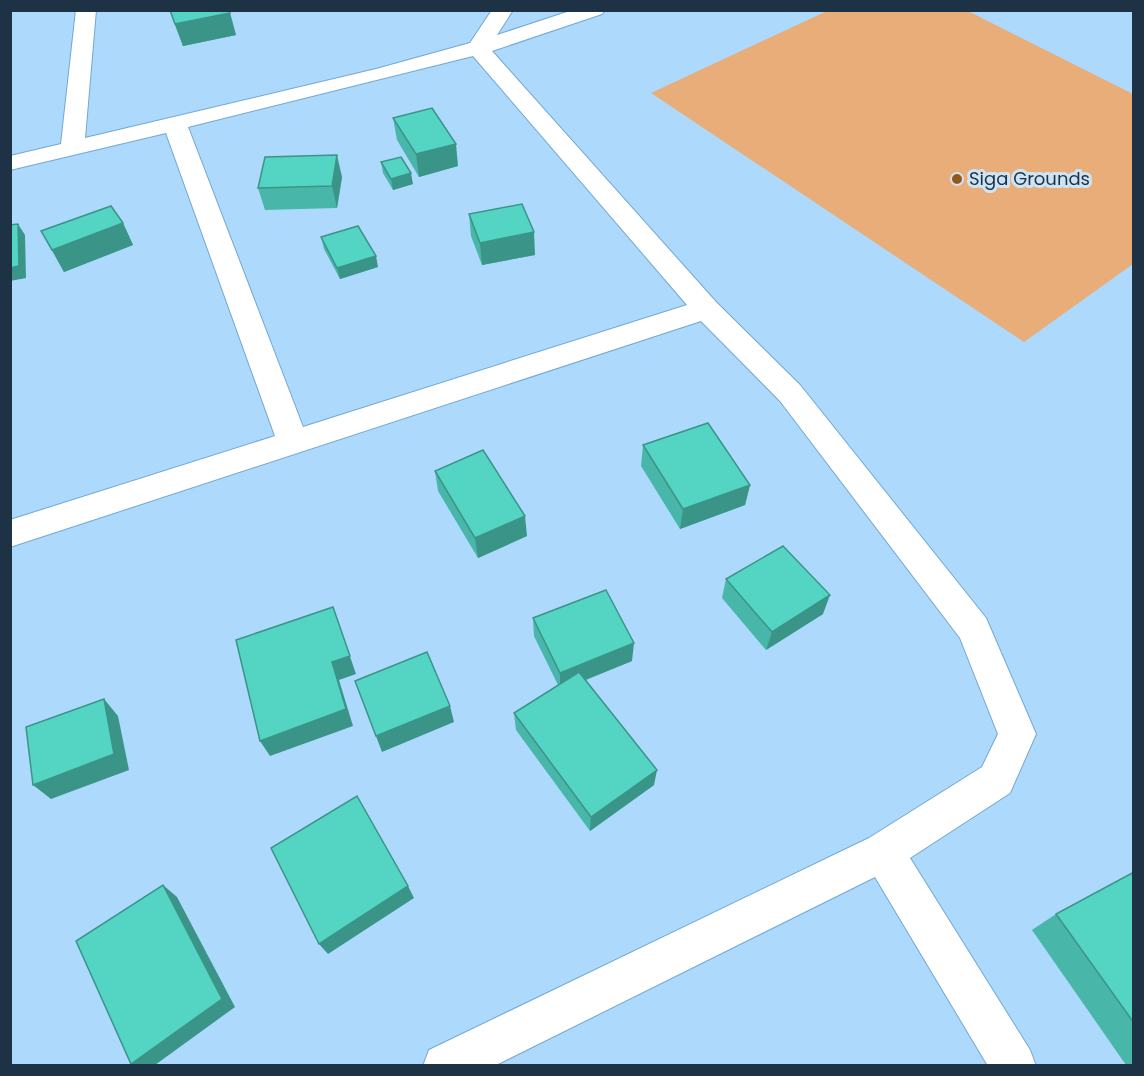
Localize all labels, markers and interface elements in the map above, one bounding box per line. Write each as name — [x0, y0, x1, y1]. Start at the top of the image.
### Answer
place label: Siga Grounds — [969, 166, 1090, 191]
marker: Siga Grounds — [950, 172, 964, 186]

